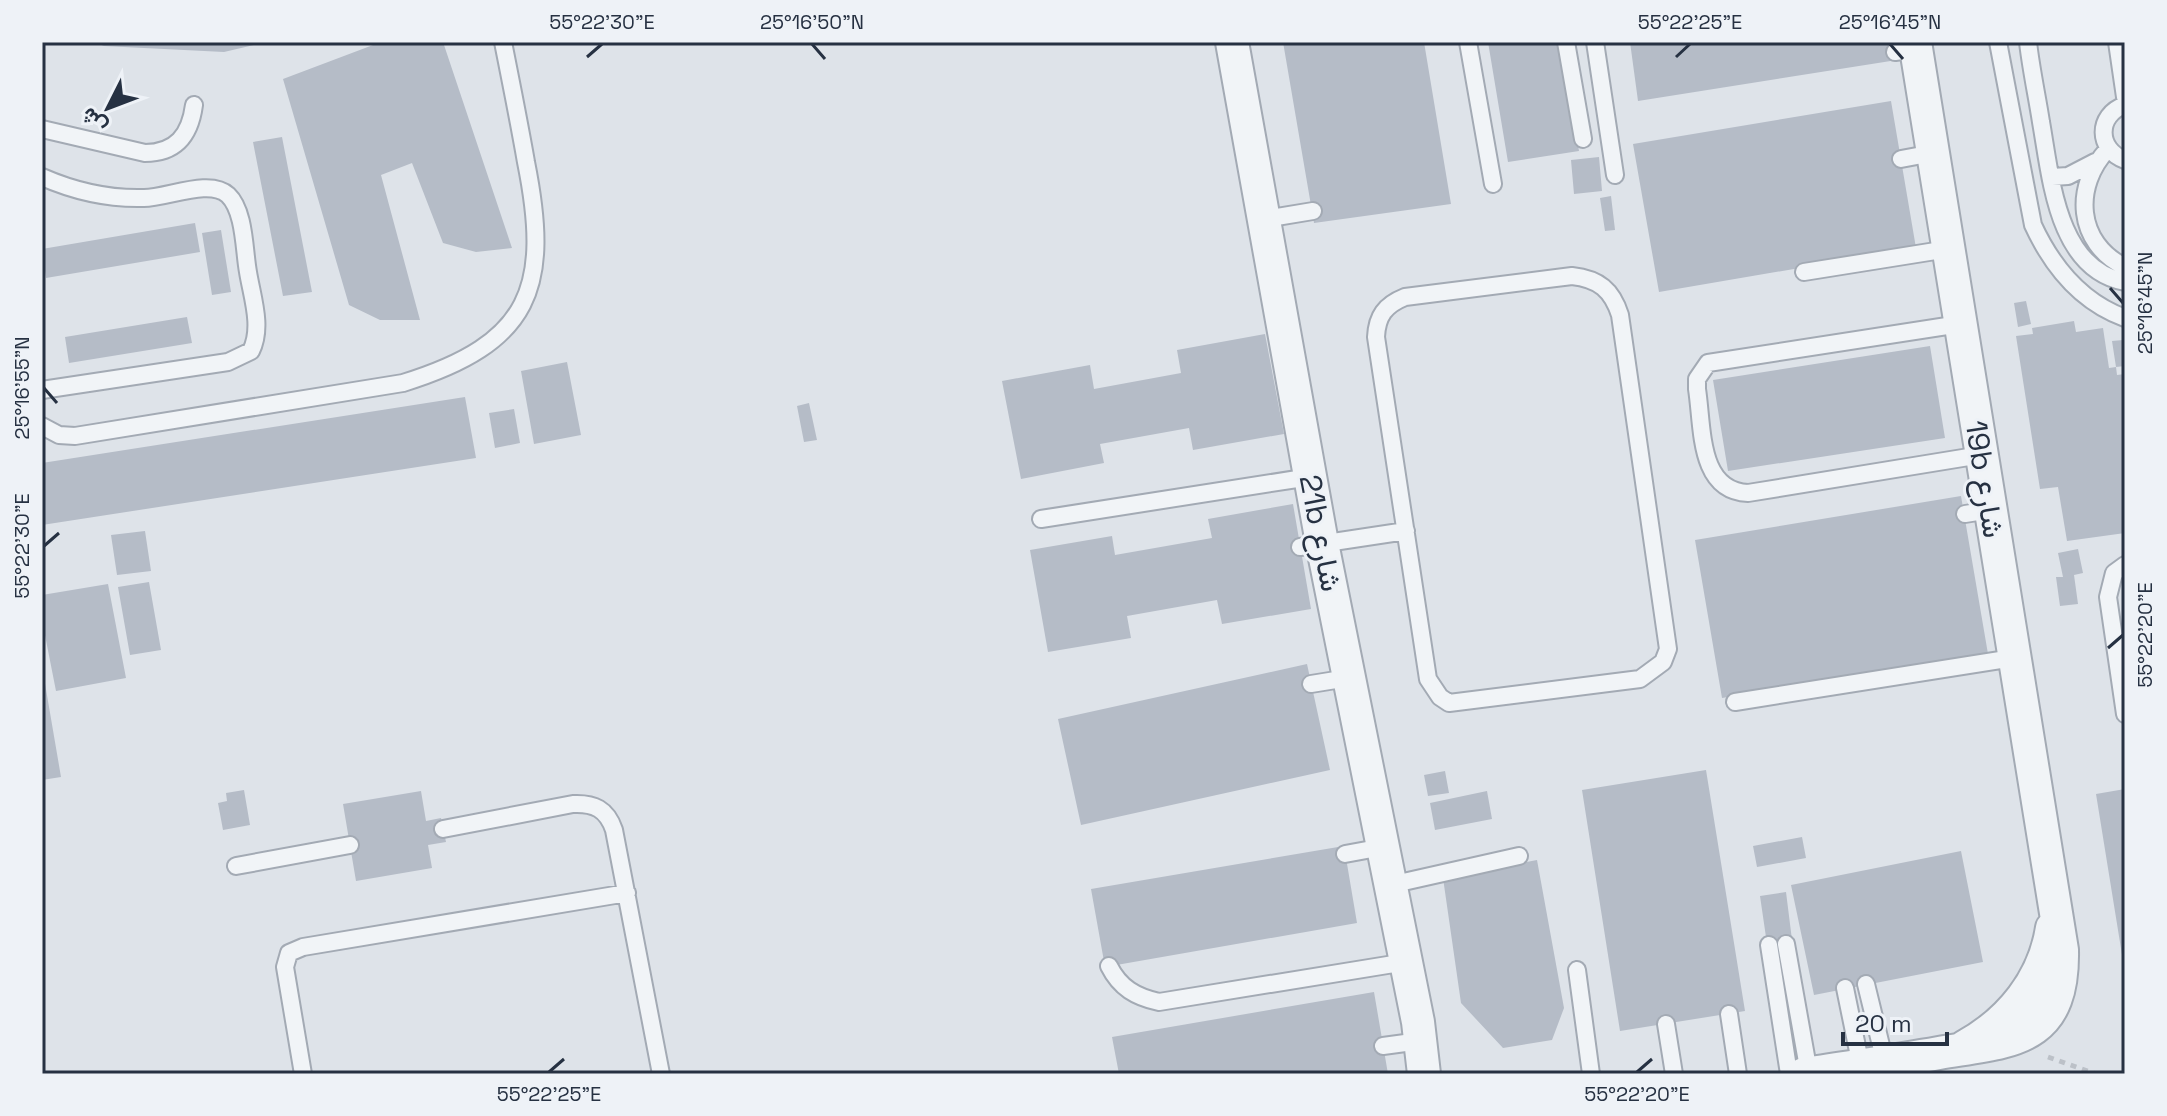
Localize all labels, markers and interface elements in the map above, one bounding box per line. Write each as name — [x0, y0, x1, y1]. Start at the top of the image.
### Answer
text: 55°22'30"E — [549, 9, 655, 35]
text: 25°16'50"N — [760, 9, 864, 35]
text: 55°22'25"E — [1638, 9, 1742, 35]
text: 25°16'45"N — [1839, 9, 1941, 35]
north arrow — [68, 68, 148, 148]
text: ش — [74, 102, 112, 141]
text: 25°16'45"N — [2132, 252, 2158, 354]
text: 25°16'55"N — [9, 336, 35, 440]
street label: 19b شارع — [1956, 418, 2014, 541]
street label: 21b شارع — [1290, 471, 1351, 595]
text: 55°22'30"E — [9, 493, 35, 599]
text: 55°22'20"E — [2132, 582, 2158, 688]
scale bar — [1843, 996, 1947, 1046]
text: 20 m — [1855, 1008, 1912, 1039]
text: 55°22'25"E — [497, 1081, 601, 1107]
text: 55°22'20"E — [1584, 1081, 1690, 1107]

